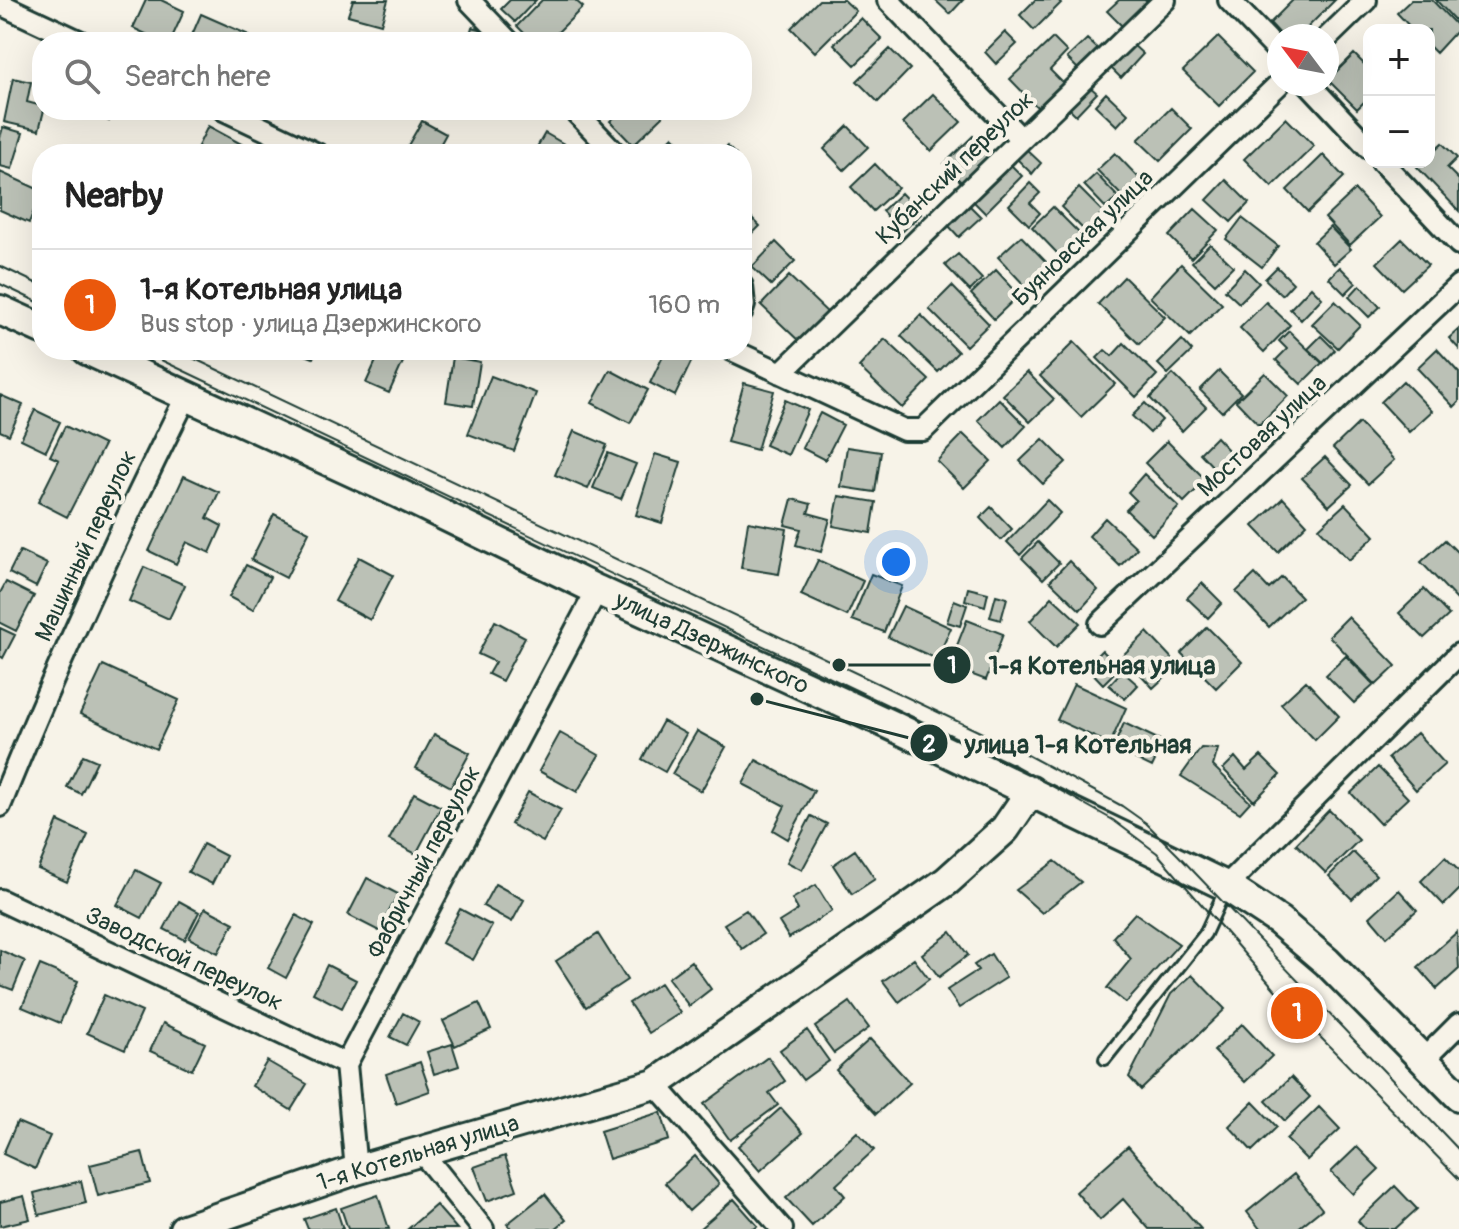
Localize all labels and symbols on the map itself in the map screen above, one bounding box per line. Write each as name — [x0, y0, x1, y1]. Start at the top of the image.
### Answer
north arrow — [1267, 24, 1339, 96]
street label: Кубанский переулок — [870, 85, 1040, 251]
street label: Буяновская улица — [1007, 163, 1159, 313]
street label: Мостовая улица — [1191, 369, 1333, 503]
street label: Машинный переулок — [29, 446, 143, 646]
your location — [876, 542, 916, 582]
street label: улица Дзержинского — [610, 585, 814, 701]
callout: 1-я Котельная улица — [932, 640, 1232, 690]
text: 1-я Котельная улица — [988, 650, 1216, 682]
text: 1 — [947, 651, 957, 680]
callout: улица 1-я Котельная — [909, 718, 1208, 768]
text: улица 1-я Котельная — [963, 729, 1192, 761]
text: 2 — [922, 730, 936, 759]
street label: Фабричный переулок — [361, 761, 487, 963]
street label: Заводской переулок — [81, 901, 287, 1017]
pin: 1 — [1271, 983, 1323, 1043]
street label: 1-я Котельная улица — [313, 1108, 523, 1198]

